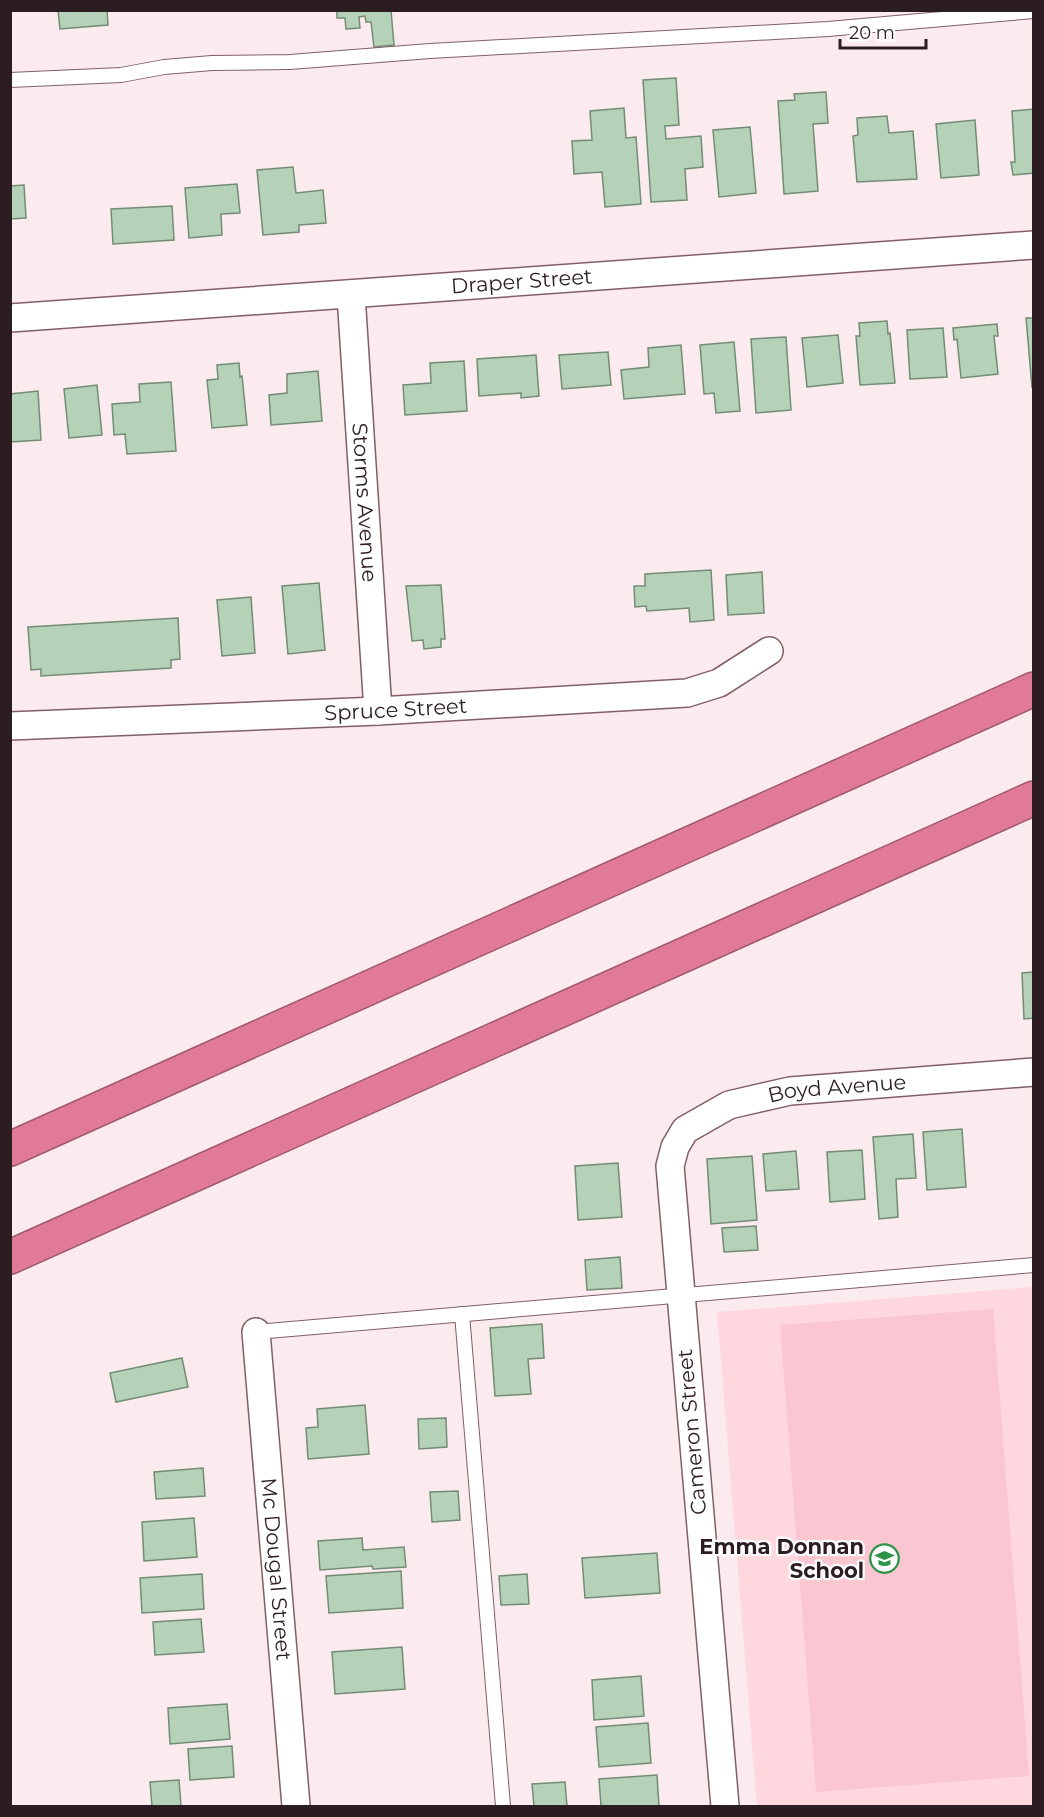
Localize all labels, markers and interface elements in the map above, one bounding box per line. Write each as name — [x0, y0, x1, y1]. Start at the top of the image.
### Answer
scale bar — [840, 12, 926, 50]
text: 20 m — [849, 22, 895, 44]
street label: Draper Street — [450, 264, 593, 299]
street label: Storms Avenue — [347, 422, 383, 583]
street label: Spruce Street — [324, 693, 468, 725]
street label: Boyd Avenue — [765, 1069, 907, 1108]
street label: Cameron Street — [672, 1348, 711, 1516]
street label: Mc Dougal Street — [256, 1477, 297, 1662]
place label: Emma Donnan School — [699, 1534, 864, 1583]
school or university icon: Emma Donnan School — [869, 1543, 901, 1575]

